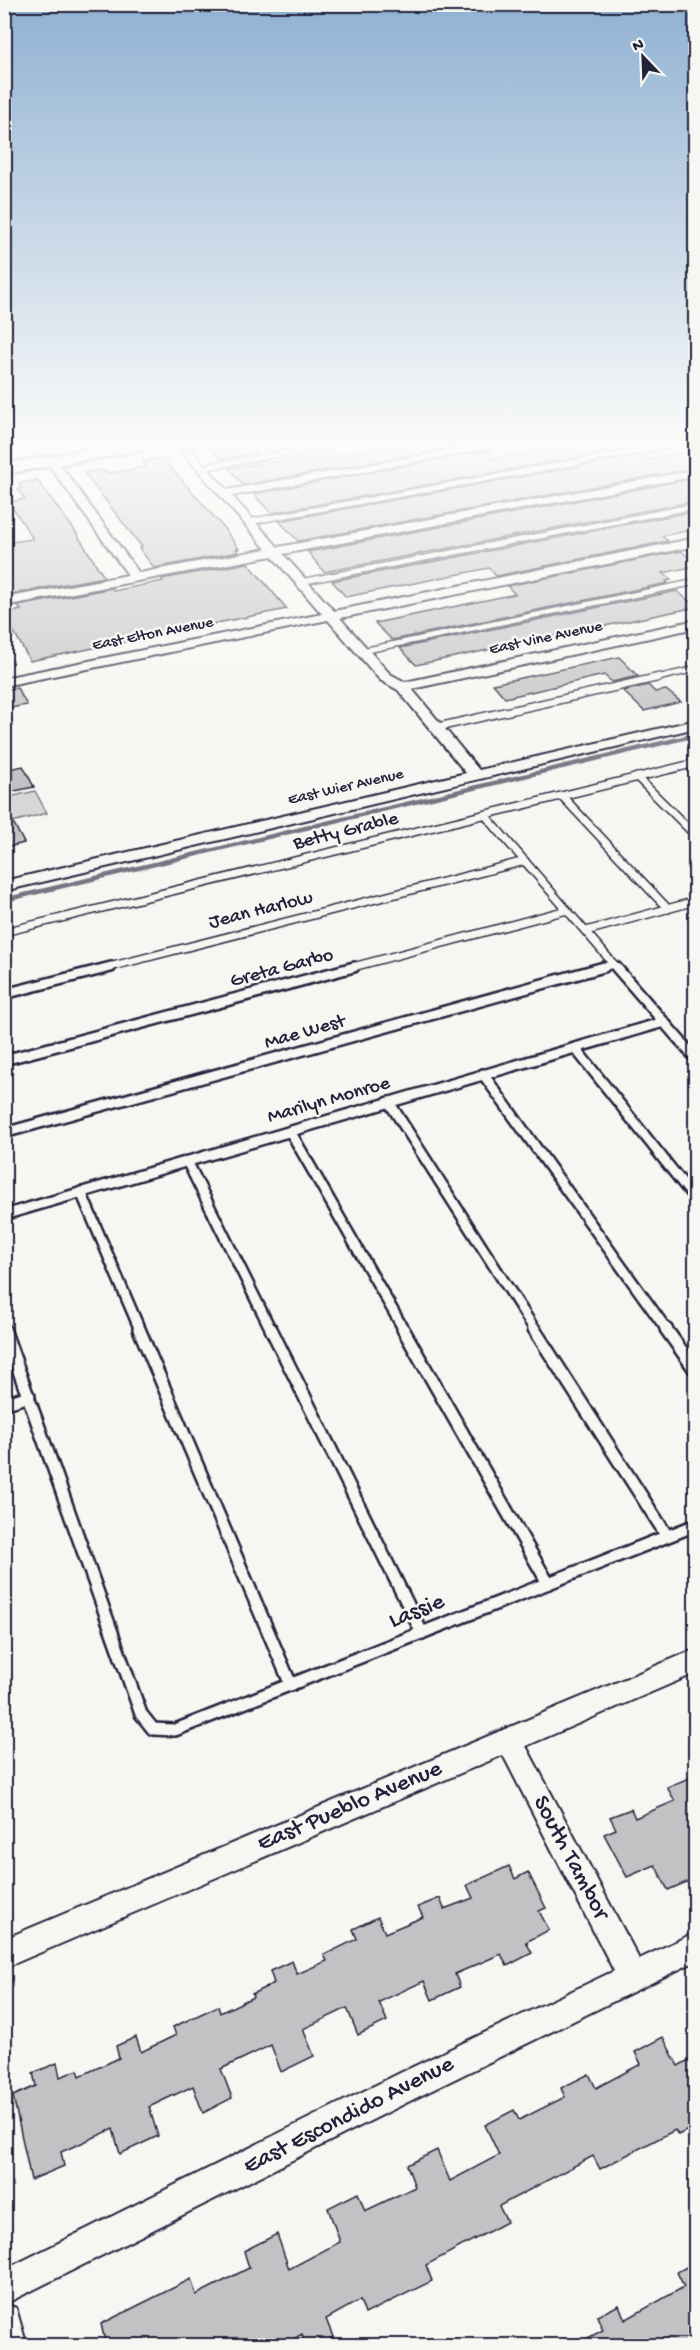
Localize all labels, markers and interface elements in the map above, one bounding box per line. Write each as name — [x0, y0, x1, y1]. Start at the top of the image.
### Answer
north arrow — [613, 27, 673, 87]
text: N — [630, 35, 648, 57]
street label: East Elton Avenue — [91, 614, 216, 656]
street label: East Vine Avenue — [488, 618, 605, 660]
street label: East Wier Avenue — [286, 765, 406, 811]
street label: Betty Grable — [290, 808, 402, 856]
street label: Jean Harlow — [207, 887, 316, 935]
street label: Greta Garbo — [228, 944, 336, 994]
street label: Mae West — [262, 1010, 350, 1055]
street label: Marilyn Monroe — [265, 1072, 394, 1129]
street label: Lassie — [385, 1588, 450, 1636]
street label: East Pueblo Avenue — [253, 1755, 447, 1859]
street label: South Tambor — [525, 1791, 616, 1927]
street label: East Escondido Avenue — [239, 2050, 460, 2182]

